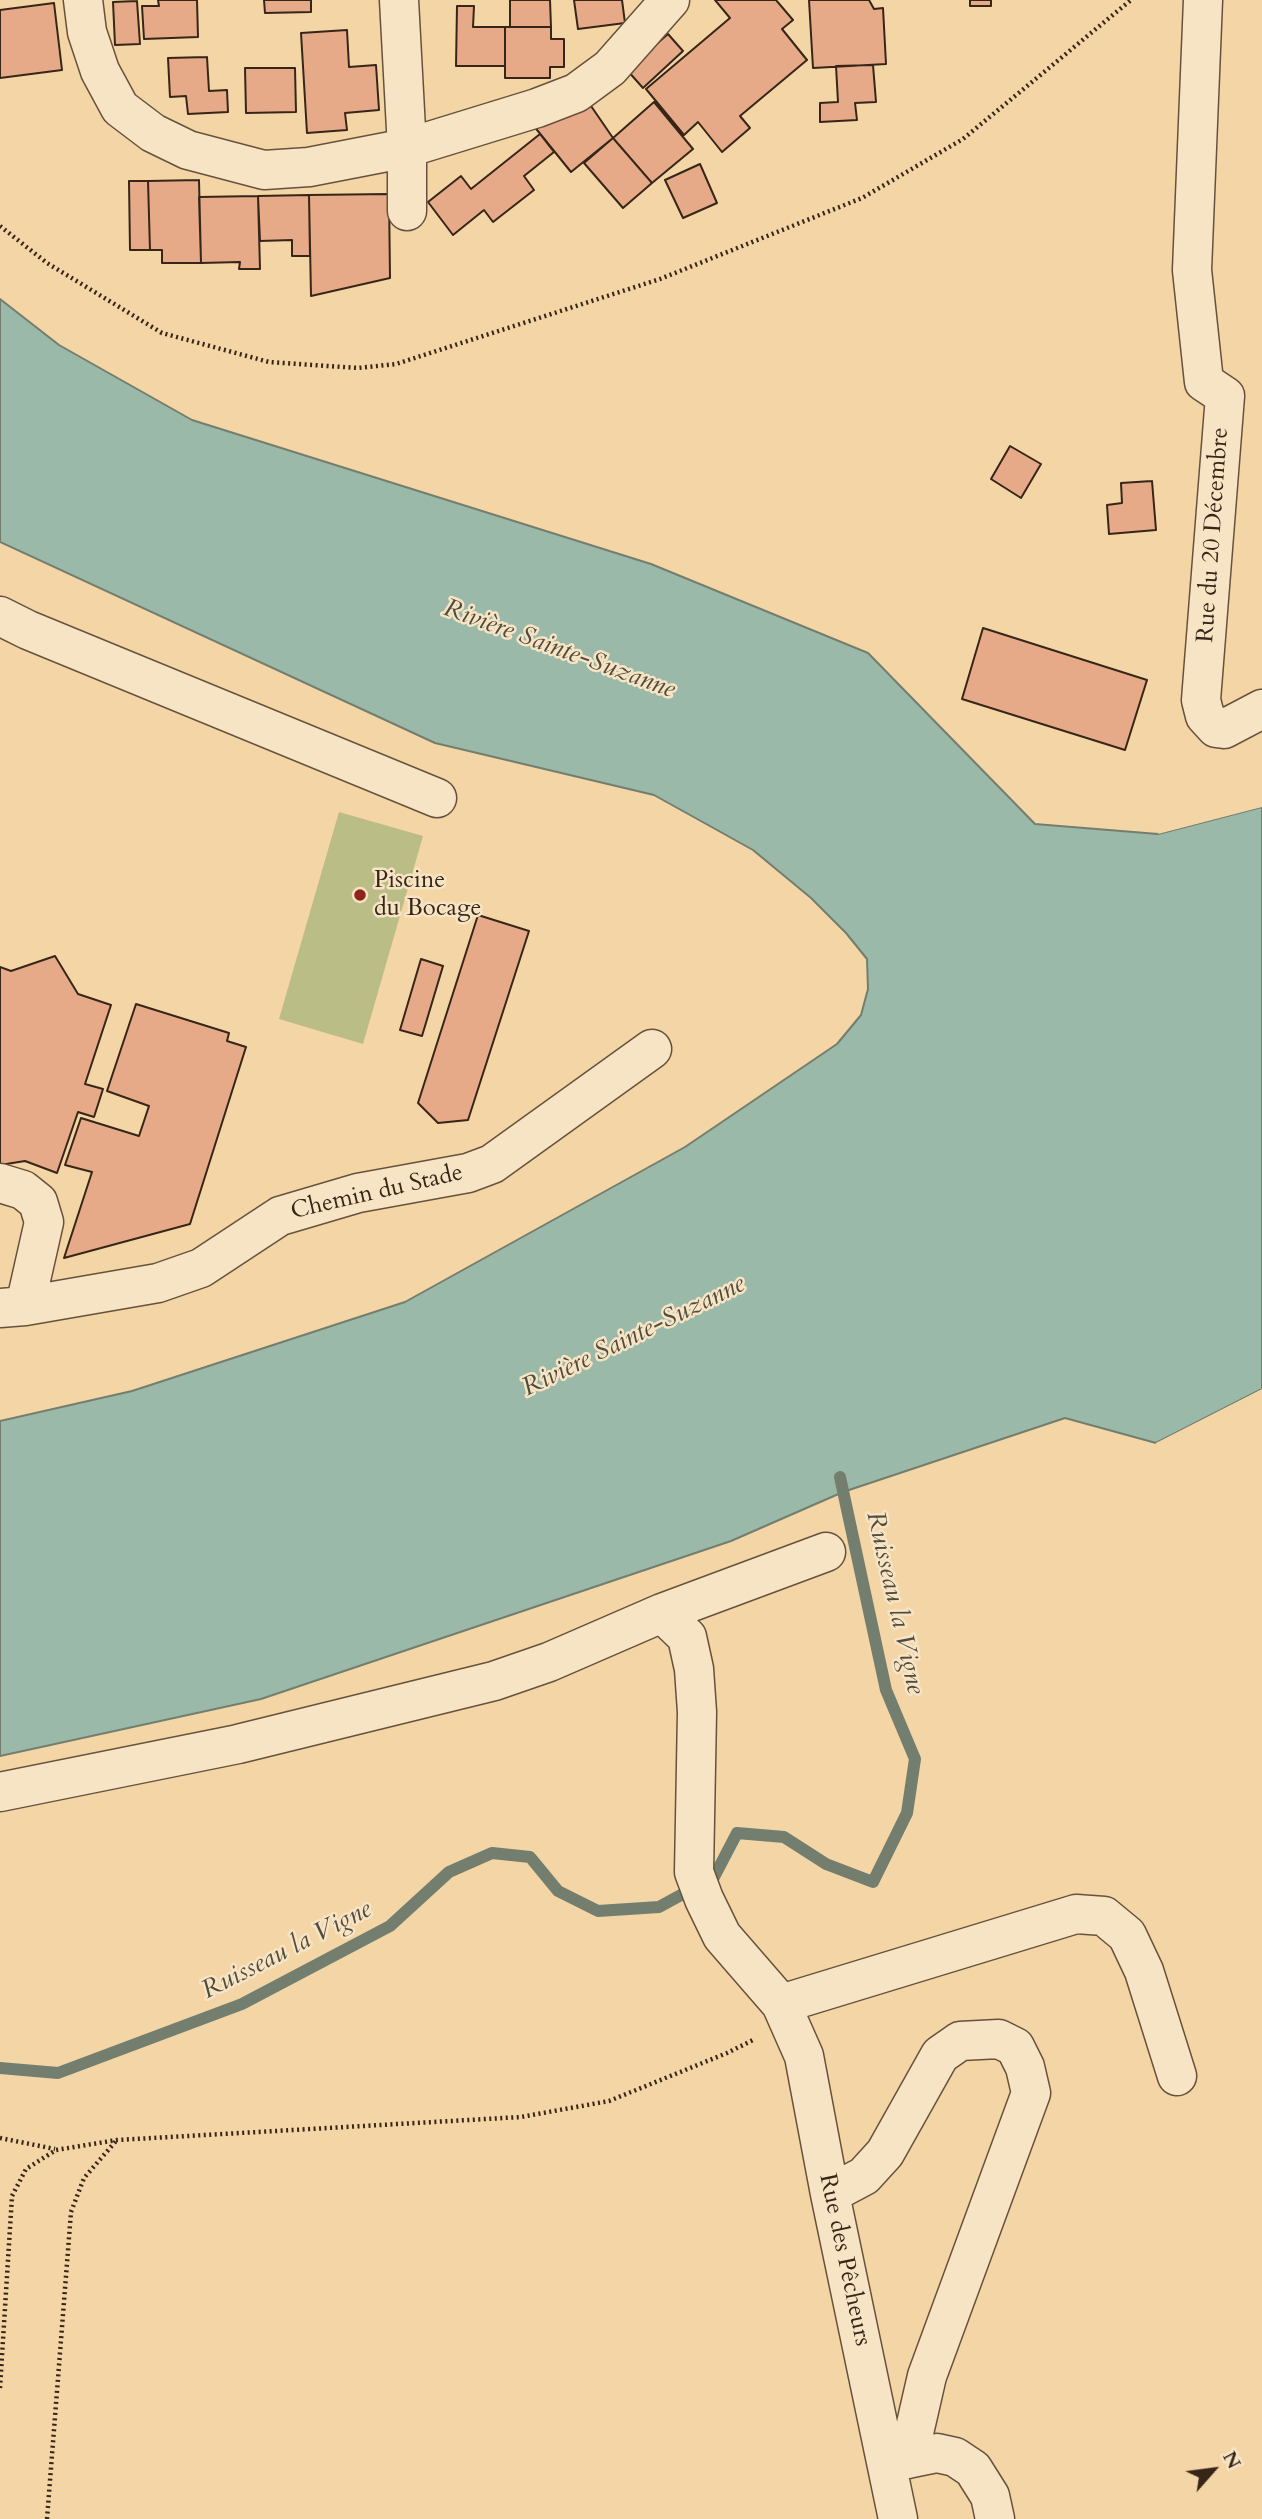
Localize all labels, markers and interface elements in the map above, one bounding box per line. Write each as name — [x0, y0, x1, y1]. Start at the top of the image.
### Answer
street label: Rue du 20 Décembre — [1192, 426, 1236, 644]
water label: Rivière Sainte-Suzanne — [439, 594, 679, 706]
place label: Piscine du Bocage — [374, 867, 481, 923]
marker: Piscine du Bocage — [352, 887, 368, 903]
street label: Chemin du Stade — [288, 1159, 466, 1227]
water label: Rivière Sainte-Suzanne — [518, 1269, 750, 1405]
water label: Ruisseau la Vigne — [858, 1509, 930, 1697]
water label: Ruisseau la Vigne — [197, 1895, 377, 2007]
street label: Rue des Pêcheurs — [812, 2171, 876, 2349]
north arrow — [1178, 2435, 1248, 2505]
text: N — [1216, 2447, 1247, 2474]

